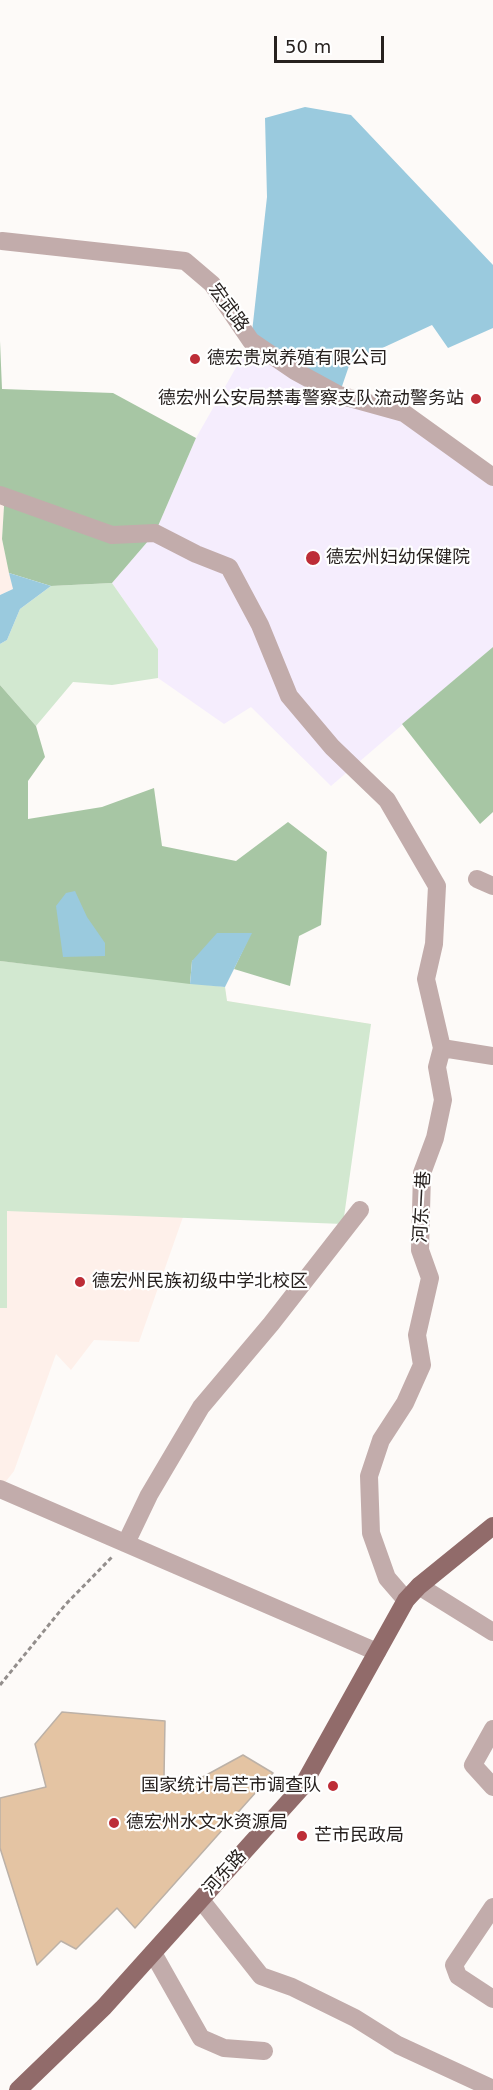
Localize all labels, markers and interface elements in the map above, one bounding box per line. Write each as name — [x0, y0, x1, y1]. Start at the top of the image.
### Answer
scale bar — [277, 24, 386, 62]
text: 50 m — [285, 36, 331, 57]
street label: 宏武路 — [203, 280, 253, 336]
place label: 德宏贵岚养殖有限公司 — [207, 348, 387, 370]
marker: 德宏贵岚养殖有限公司 — [188, 352, 202, 366]
place label: 德宏州公安局禁毒警察支队流动警务站 — [158, 388, 464, 410]
marker: 德宏州公安局禁毒警察支队流动警务站 — [469, 392, 483, 406]
place label: 德宏州妇幼保健院 — [326, 547, 470, 569]
marker: 德宏州妇幼保健院 — [304, 549, 322, 567]
street label: 河东一巷 — [410, 1170, 436, 1244]
place label: 德宏州民族初级中学北校区 — [92, 1271, 308, 1293]
marker: 德宏州民族初级中学北校区 — [73, 1275, 87, 1289]
place label: 国家统计局芒市调查队 — [141, 1775, 321, 1797]
marker: 国家统计局芒市调查队 — [326, 1779, 340, 1793]
place label: 德宏州水文水资源局 — [126, 1812, 288, 1834]
marker: 德宏州水文水资源局 — [107, 1816, 121, 1830]
place label: 芒市民政局 — [314, 1825, 404, 1847]
marker: 芒市民政局 — [295, 1829, 309, 1843]
street label: 河东路 — [199, 1846, 251, 1900]

